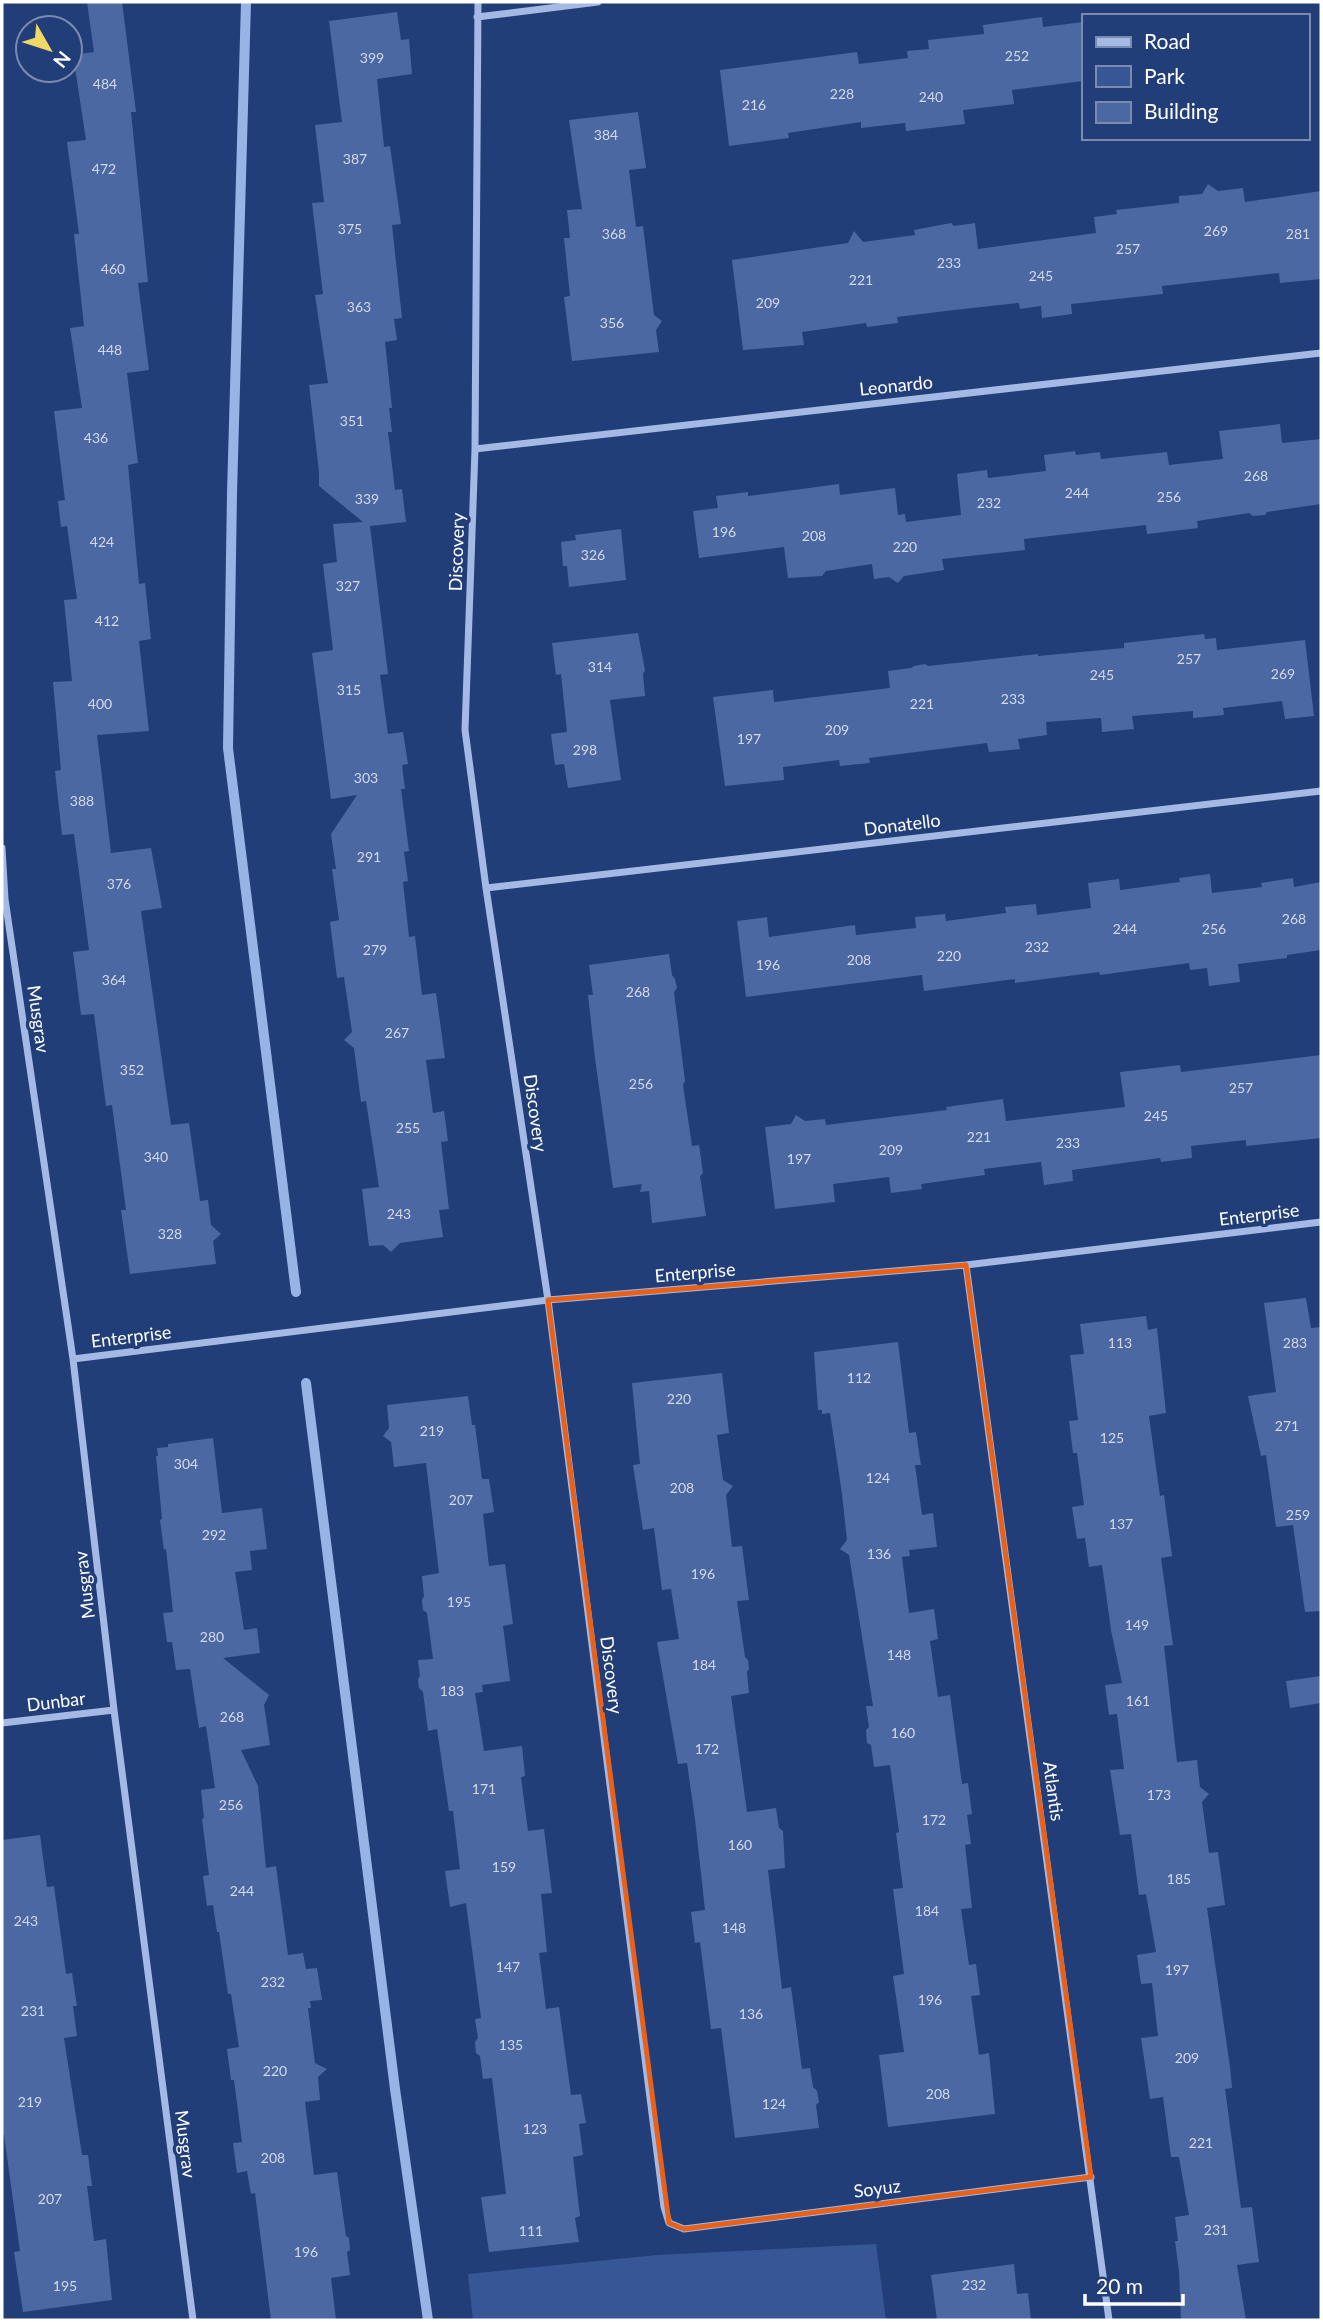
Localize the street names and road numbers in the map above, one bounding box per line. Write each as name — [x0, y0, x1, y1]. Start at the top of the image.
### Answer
street label: Leonardo — [858, 370, 934, 400]
street label: Discovery — [444, 512, 468, 592]
street label: Donatello — [862, 808, 942, 840]
street label: Musgrav — [23, 984, 55, 1055]
street label: Discovery — [520, 1073, 552, 1154]
street label: Enterprise — [1218, 1198, 1300, 1230]
street label: Enterprise — [654, 1258, 736, 1286]
street label: Enterprise — [90, 1320, 172, 1352]
street label: Musgrav — [69, 1549, 99, 1620]
street label: Discovery — [596, 1635, 628, 1716]
street label: Dunbar — [25, 1686, 87, 1716]
street label: Atlantis — [1039, 1760, 1069, 1822]
street label: Musgrav — [171, 2109, 201, 2180]
street label: Soyuz — [852, 2174, 902, 2202]

